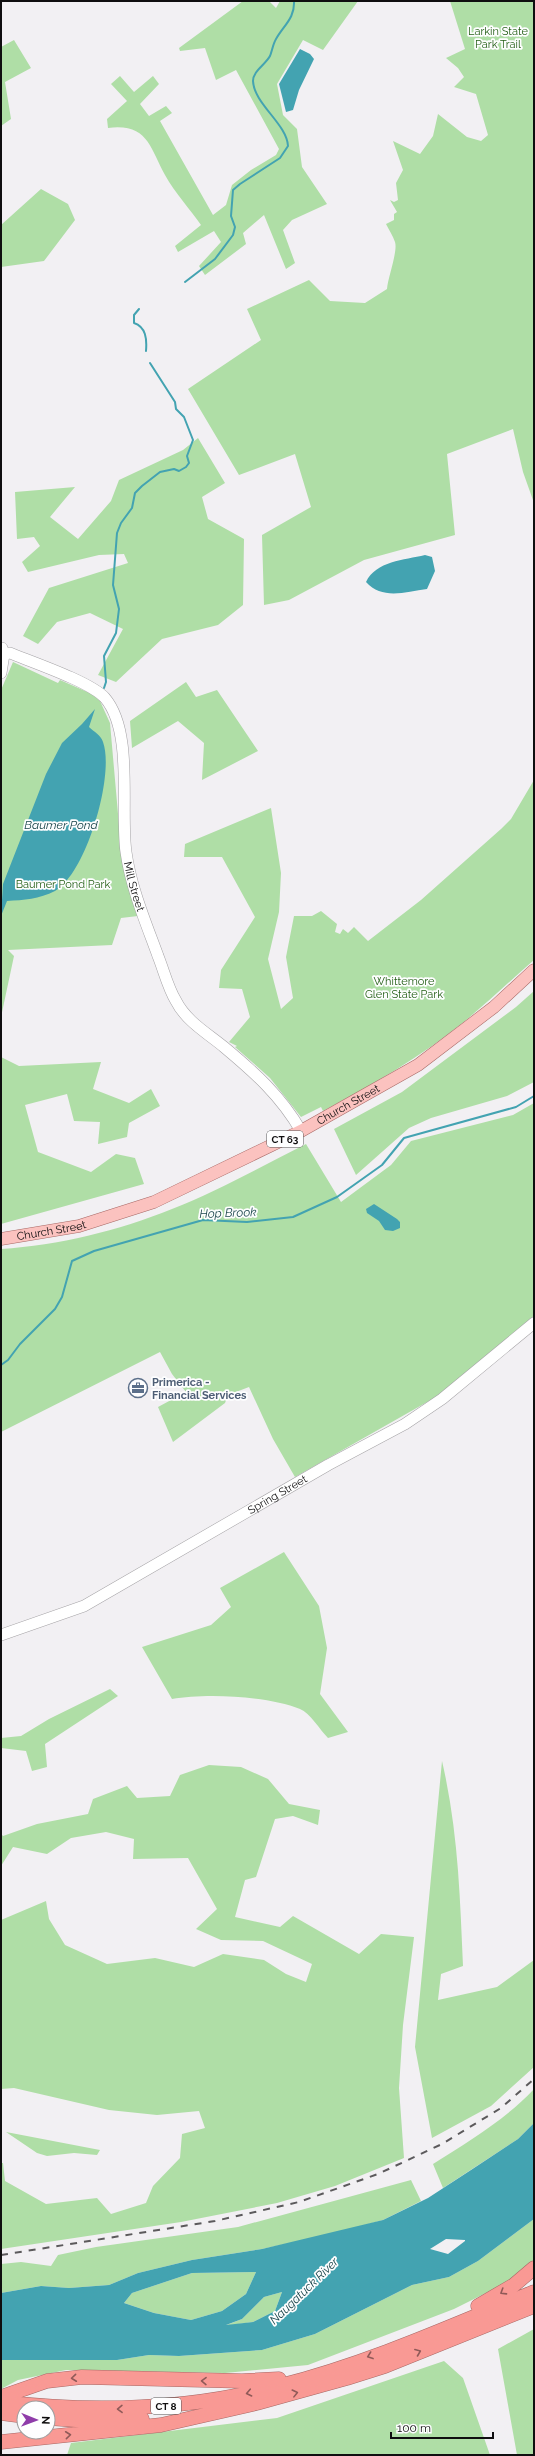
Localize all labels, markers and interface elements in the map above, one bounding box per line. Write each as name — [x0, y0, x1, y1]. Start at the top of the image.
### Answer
park label: Larkin State Park Trail — [468, 25, 529, 51]
water label: Baumer Pond — [24, 818, 99, 832]
street label: Mill Street — [121, 861, 147, 914]
park label: Baumer Pond Park — [16, 878, 110, 891]
park label: Whittemore Glen State Park — [365, 975, 443, 1001]
street label: Church Street — [315, 1082, 382, 1128]
road number: CT 63 — [267, 1131, 303, 1147]
water label: Hop Brook — [199, 1205, 257, 1221]
street label: Church Street — [16, 1218, 88, 1243]
place label: Primerica - Financial Services — [152, 1376, 247, 1402]
office icon: Primerica - Financial Services — [127, 1377, 149, 1399]
street label: Spring Street — [245, 1472, 310, 1517]
water label: Naugatuck River — [267, 2254, 342, 2327]
one-way arrow — [500, 2287, 507, 2295]
one-way arrow — [414, 2349, 421, 2357]
one-way arrow — [366, 2352, 373, 2360]
one-way arrow — [71, 2373, 78, 2382]
one-way arrow — [201, 2376, 207, 2385]
one-way arrow — [245, 2388, 252, 2397]
one-way arrow — [291, 2389, 298, 2398]
road number: CT 8 — [151, 2398, 181, 2414]
north arrow — [16, 2400, 56, 2440]
one-way arrow — [117, 2405, 123, 2413]
scale bar — [391, 2414, 493, 2440]
text: N — [39, 2416, 52, 2424]
text: 100 m — [397, 2421, 431, 2435]
one-way arrow — [65, 2431, 71, 2440]

